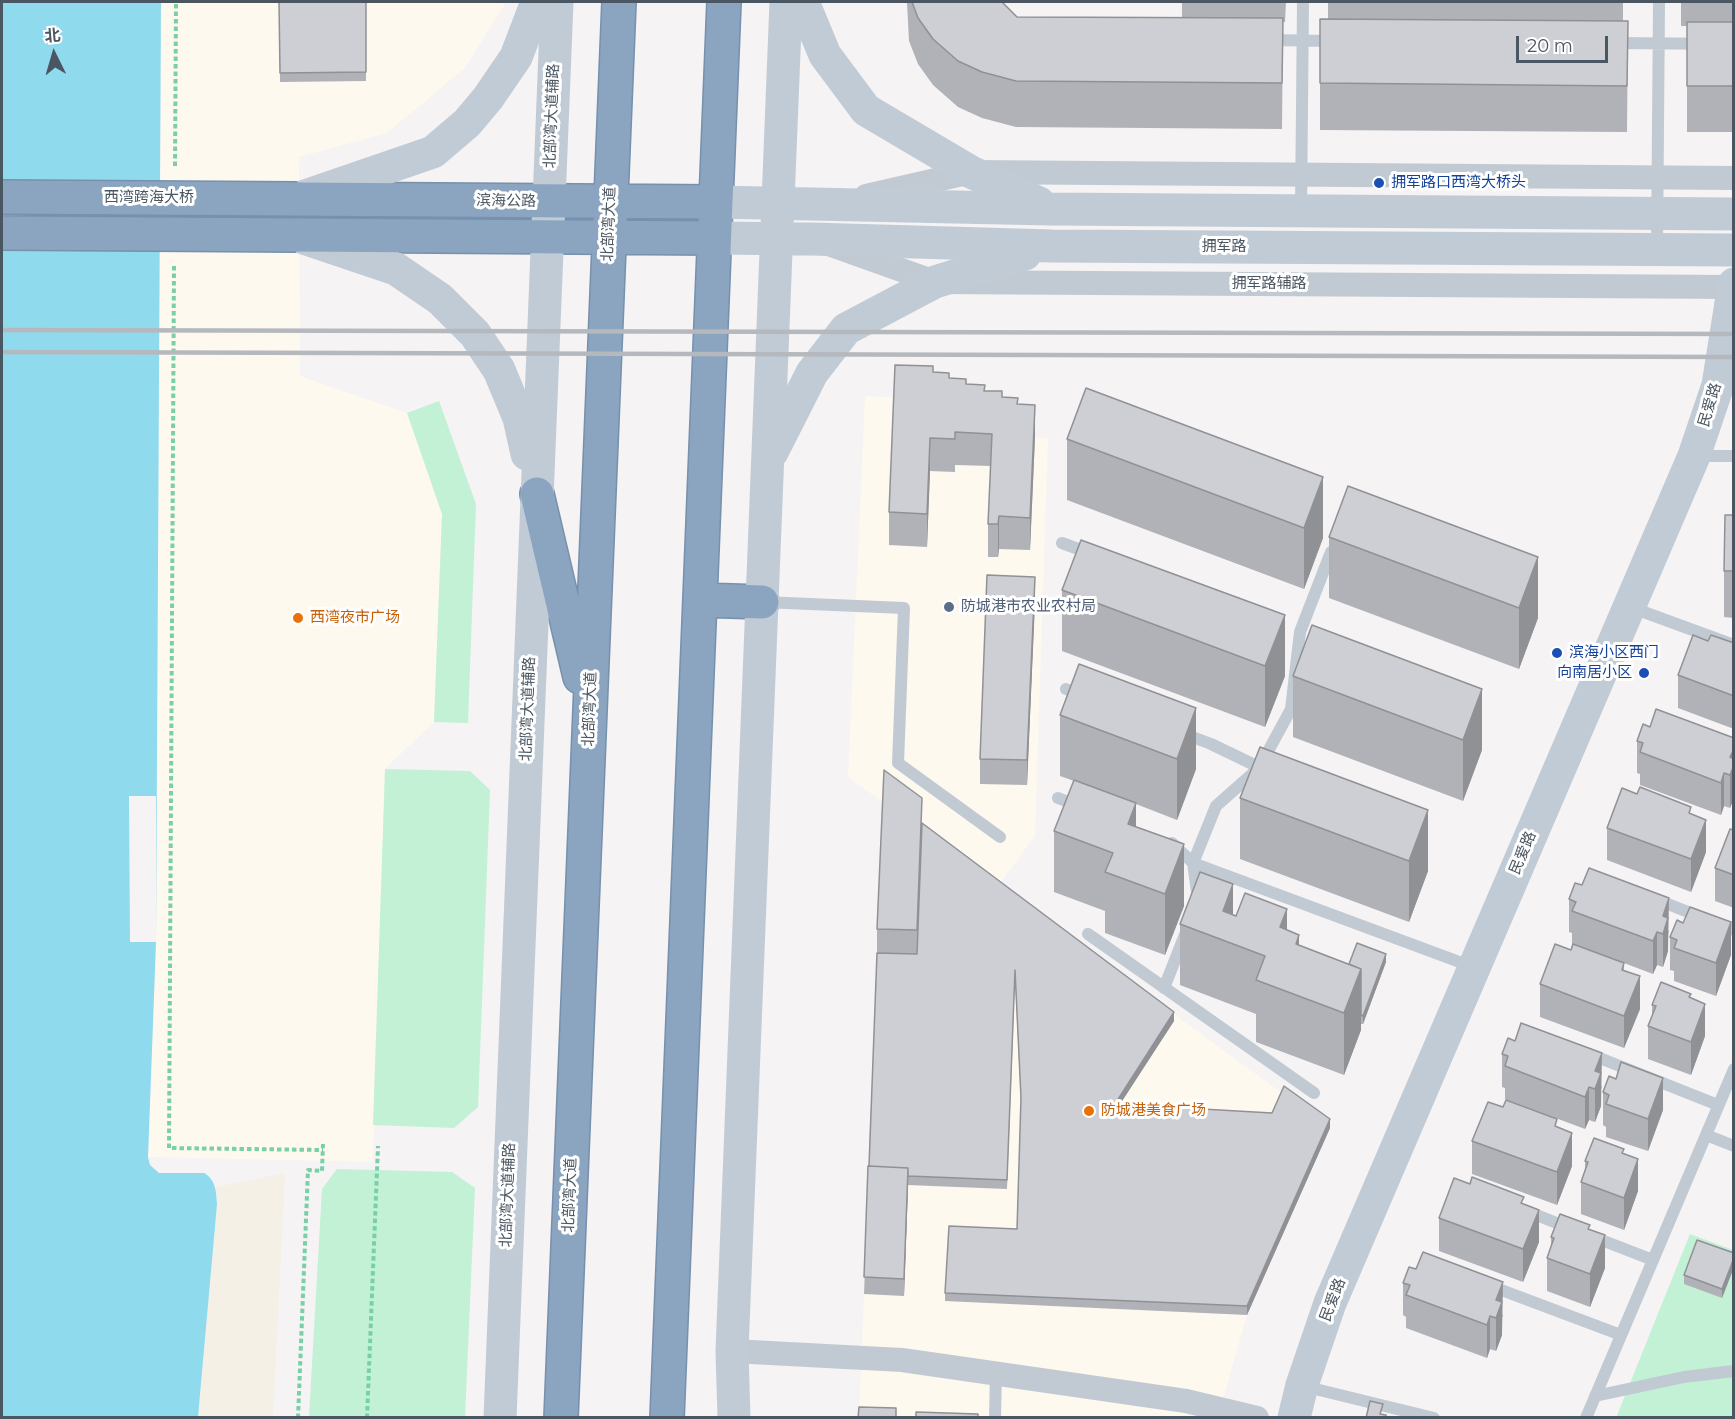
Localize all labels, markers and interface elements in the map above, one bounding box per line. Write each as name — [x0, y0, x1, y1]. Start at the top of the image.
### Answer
north arrow — [24, 24, 84, 84]
scale bar — [1519, 24, 1610, 62]
text: 北 — [44, 25, 61, 46]
text: 20 m — [1527, 35, 1573, 57]
street label: 北部湾大道辅路 — [541, 63, 563, 169]
place label: 拥军路口西湾大桥头 — [1391, 174, 1526, 192]
marker: 拥军路口西湾大桥头 — [1372, 176, 1386, 190]
street label: 北部湾大道 — [599, 186, 619, 262]
street label: 西湾跨海大桥 — [104, 189, 194, 207]
street label: 滨海公路 — [476, 191, 536, 211]
street label: 拥军路 — [1202, 238, 1246, 256]
street label: 拥军路辅路 — [1232, 275, 1306, 293]
street label: 民爱路 — [1695, 381, 1725, 429]
place label: 防城港市农业农村局 — [961, 598, 1096, 616]
marker: 防城港市农业农村局 — [942, 600, 956, 614]
place label: 西湾夜市广场 — [310, 609, 400, 627]
marker: 西湾夜市广场 — [291, 611, 305, 625]
place label: 滨海小区西门 — [1569, 644, 1659, 662]
marker: 滨海小区西门 — [1550, 646, 1564, 660]
street label: 北部湾大道辅路 — [517, 656, 539, 762]
place label: 向南居小区 — [1557, 664, 1632, 682]
marker: 向南居小区 — [1637, 666, 1651, 680]
street label: 北部湾大道 — [580, 671, 600, 747]
street label: 民爱路 — [1506, 829, 1540, 877]
place label: 防城港美食广场 — [1101, 1102, 1206, 1120]
marker: 防城港美食广场 — [1082, 1104, 1096, 1118]
street label: 北部湾大道辅路 — [497, 1142, 519, 1248]
street label: 北部湾大道 — [560, 1157, 580, 1233]
street label: 民爱路 — [1317, 1276, 1349, 1324]

